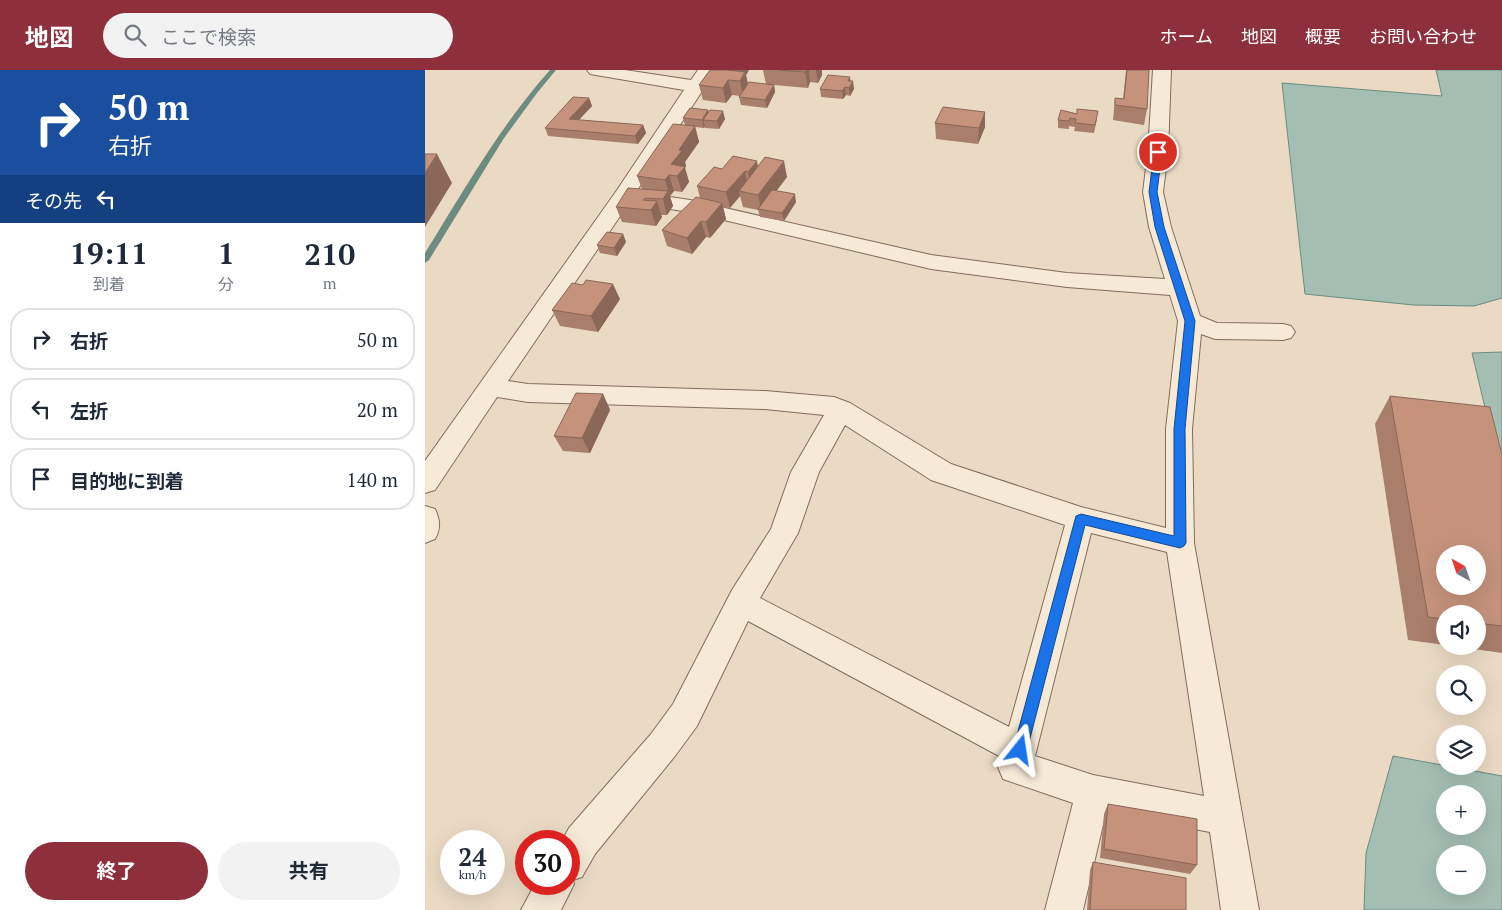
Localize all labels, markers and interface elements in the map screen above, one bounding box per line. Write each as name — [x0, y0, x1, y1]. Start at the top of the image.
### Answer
search box — [103, 13, 453, 58]
text: 地図 — [25, 21, 73, 53]
icon: search — [121, 21, 149, 49]
text: ここで検索 — [161, 24, 256, 49]
text: ホーム — [1160, 24, 1213, 48]
text: 地図 — [1241, 24, 1277, 48]
text: 概要 — [1305, 24, 1341, 48]
text: お問い合わせ — [1369, 24, 1477, 48]
text: 50 m — [108, 84, 189, 130]
icon: right — [25, 90, 90, 155]
text: 右折 — [108, 131, 152, 160]
pin — [1137, 131, 1179, 173]
icon: arrive — [1144, 138, 1172, 166]
icon: left — [92, 185, 120, 213]
text: その先 — [25, 188, 82, 213]
text: 19:11 — [70, 233, 148, 273]
text: 1 — [218, 233, 235, 273]
text: 210 — [304, 234, 355, 274]
text: m — [323, 272, 337, 294]
text: 到着 — [93, 273, 125, 295]
text: 分 — [218, 273, 234, 295]
icon: right — [27, 325, 55, 353]
text: 50 m — [357, 327, 398, 352]
text: 右折 — [70, 328, 108, 353]
icon: left — [27, 395, 55, 423]
text: 20 m — [357, 397, 398, 422]
text: 左折 — [70, 398, 108, 423]
icon: arrive — [27, 465, 55, 493]
text: 140 m — [347, 467, 398, 492]
text: 目的地に到着 — [70, 468, 184, 493]
north arrow — [1436, 545, 1486, 595]
map controls — [1436, 545, 1486, 895]
button: sound — [1436, 605, 1486, 655]
button: search — [1436, 665, 1486, 715]
position arrow — [993, 723, 1045, 775]
button: layers — [1436, 725, 1486, 775]
button: + — [1436, 785, 1486, 835]
speed limit sign: 30 — [515, 830, 580, 895]
text: 24 — [458, 840, 487, 873]
button: 終了 — [25, 842, 208, 900]
button: 共有 — [218, 842, 400, 900]
button: − — [1436, 845, 1486, 895]
text: km/h — [459, 867, 486, 882]

